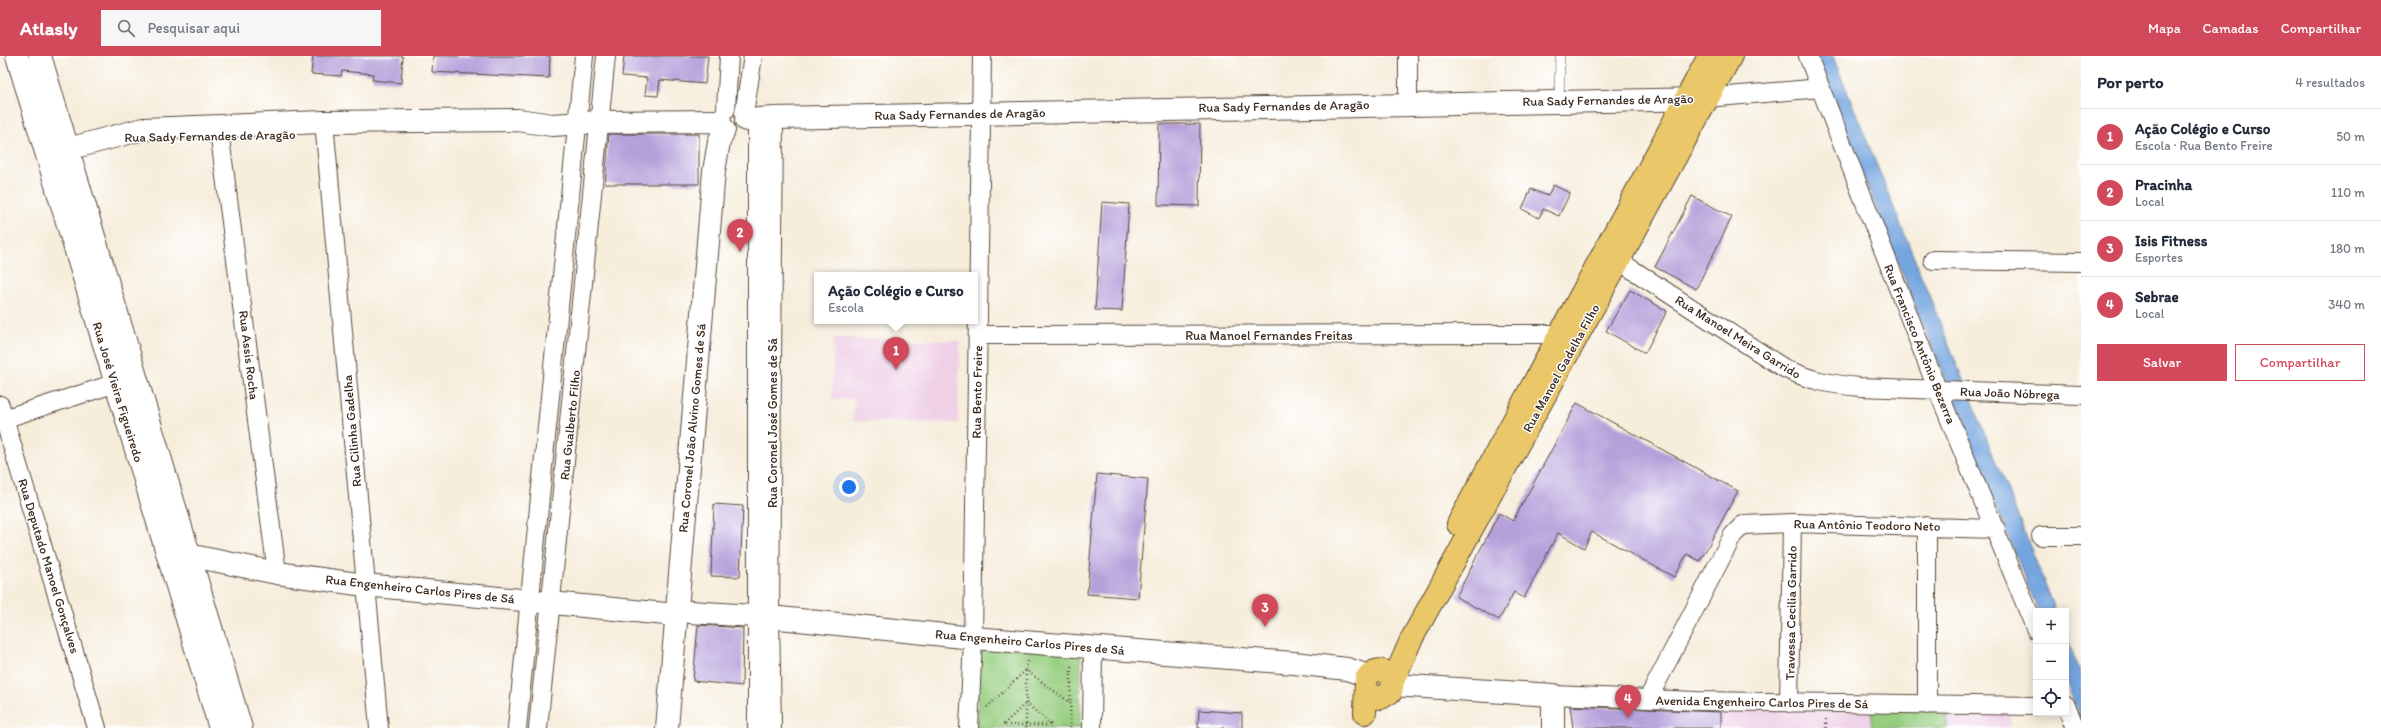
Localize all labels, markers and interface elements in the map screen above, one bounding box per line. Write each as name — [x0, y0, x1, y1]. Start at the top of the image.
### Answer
search box — [101, 10, 381, 46]
text: Atlasly — [20, 17, 77, 40]
icon: search — [115, 17, 137, 39]
text: Pesquisar aqui — [147, 19, 240, 37]
text: Mapa — [2148, 20, 2181, 37]
text: Camadas — [2203, 20, 2259, 37]
text: Compartilhar — [2281, 20, 2361, 37]
text: Por perto — [2097, 72, 2164, 92]
text: 4 resultados — [2295, 75, 2365, 90]
street label: Rua Sady Fernandes de Aragão — [1522, 91, 1694, 109]
street label: Rua Sady Fernandes de Aragão — [1198, 97, 1370, 115]
street label: Rua Sady Fernandes de Aragão — [874, 105, 1046, 123]
text: Ação Colégio e Curso — [2135, 120, 2270, 138]
street label: Rua Sady Fernandes de Aragão — [124, 127, 296, 145]
text: 1 — [2107, 129, 2113, 144]
text: 50 m — [2336, 129, 2365, 144]
text: Escola · Rua Bento Freire — [2135, 138, 2273, 153]
text: Pracinha — [2135, 176, 2192, 194]
text: 2 — [2107, 185, 2113, 200]
text: 110 m — [2331, 185, 2365, 200]
text: Local — [2135, 194, 2164, 209]
pin: 2 — [727, 219, 753, 252]
text: Isis Fitness — [2135, 232, 2207, 250]
text: 3 — [2106, 241, 2114, 256]
text: 180 m — [2330, 241, 2365, 256]
text: Esportes — [2135, 250, 2183, 265]
street label: Rua Francisco Antônio Bezerra — [1881, 262, 1959, 427]
popup — [814, 272, 978, 324]
text: Ação Colégio e Curso — [828, 282, 964, 300]
text: Sebrae — [2135, 288, 2179, 306]
street label: Rua Manoel Meira Garrido — [1672, 292, 1804, 382]
text: 4 — [2106, 297, 2114, 312]
text: 340 m — [2328, 297, 2365, 312]
text: Escola — [828, 300, 864, 315]
street label: Rua Manoel Gadelha Filho — [1519, 301, 1603, 435]
text: Local — [2135, 306, 2164, 321]
street label: Rua Assis Rocha — [236, 309, 262, 401]
street label: Rua José Vieira Figueiredo — [90, 320, 147, 464]
street label: Rua Coronel João Alvino Gomes de Sá — [675, 322, 709, 533]
street label: Rua Manoel Fernandes Freitas — [1185, 328, 1353, 343]
pin: 1 — [883, 337, 909, 370]
street label: Rua Coronel José Gomes de Sá — [765, 338, 780, 508]
button: Salvar — [2097, 344, 2227, 381]
button: Compartilhar — [2235, 344, 2365, 381]
street label: Rua Bento Freire — [969, 345, 985, 439]
street label: Rua Gualberto Filho — [557, 369, 583, 481]
street label: Rua Cilinha Gadelha — [340, 374, 364, 488]
street label: Rua João Nóbrega — [1960, 384, 2060, 402]
street label: Rua Deputado Manoel Gonçalves — [15, 477, 83, 655]
your location — [839, 477, 859, 497]
street label: Rua Antônio Teodoro Neto — [1794, 516, 1941, 534]
street label: Travessa Cecilia Garrido — [1782, 545, 1800, 680]
street label: Rua Engenheiro Carlos Pires de Sá — [325, 572, 516, 606]
pin: 3 — [1252, 594, 1278, 627]
map controls — [2033, 608, 2069, 716]
button: + — [2033, 608, 2069, 644]
street label: Rua Engenheiro Carlos Pires de Sá — [935, 626, 1126, 658]
button: − — [2033, 644, 2069, 680]
button: locate — [2033, 680, 2069, 716]
pin: 4 — [1615, 685, 1641, 718]
street label: Avenida Engenheiro Carlos Pires de Sá — [1655, 693, 1869, 711]

